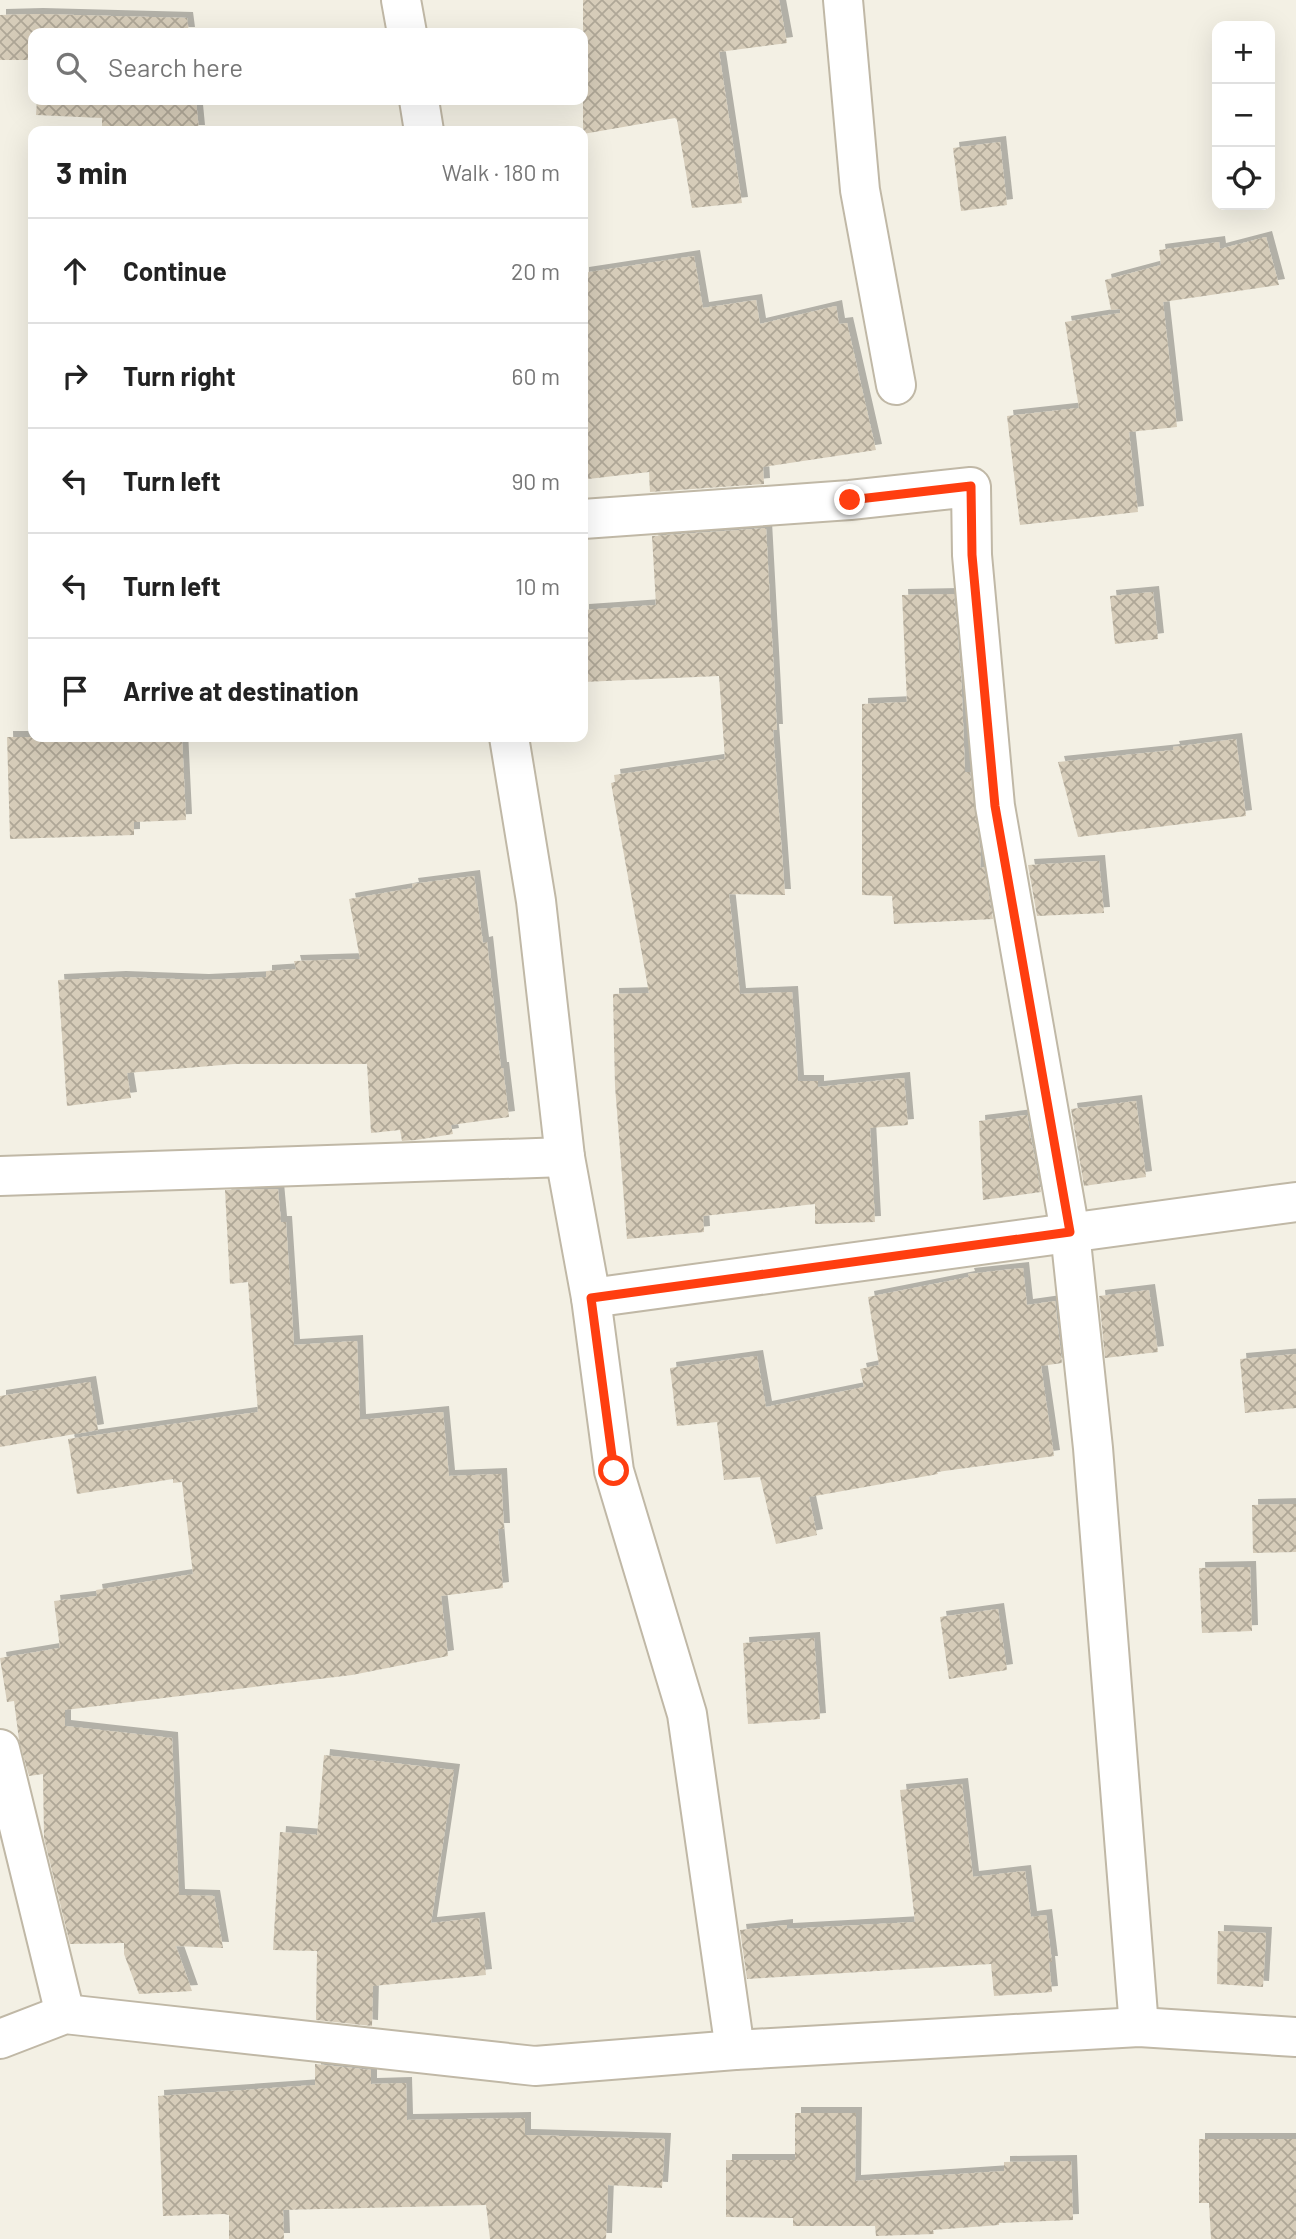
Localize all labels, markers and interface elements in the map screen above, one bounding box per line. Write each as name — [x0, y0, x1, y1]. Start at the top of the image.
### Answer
map controls — [1212, 21, 1275, 210]
button: + — [1212, 21, 1275, 84]
search box — [28, 28, 588, 105]
icon: search — [52, 48, 90, 86]
text: Search here — [108, 51, 243, 82]
button: − — [1212, 84, 1275, 147]
button: locate — [1212, 147, 1275, 210]
text: 3 min — [56, 154, 127, 190]
text: Walk · 180 m — [442, 158, 560, 186]
icon: ahead — [56, 252, 94, 290]
text: Continue — [123, 255, 227, 286]
text: 20 m — [511, 257, 560, 285]
icon: right — [56, 357, 94, 395]
text: Turn right — [123, 360, 236, 391]
text: 60 m — [512, 362, 560, 390]
icon: left — [56, 462, 94, 500]
text: Turn left — [123, 465, 221, 496]
text: 90 m — [511, 467, 560, 495]
route end — [834, 484, 865, 515]
icon: left — [56, 567, 94, 605]
text: Turn left — [123, 570, 221, 601]
text: 10 m — [515, 572, 560, 600]
icon: arrive — [56, 672, 94, 710]
text: Arrive at destination — [123, 675, 359, 706]
route start — [598, 1455, 629, 1486]

